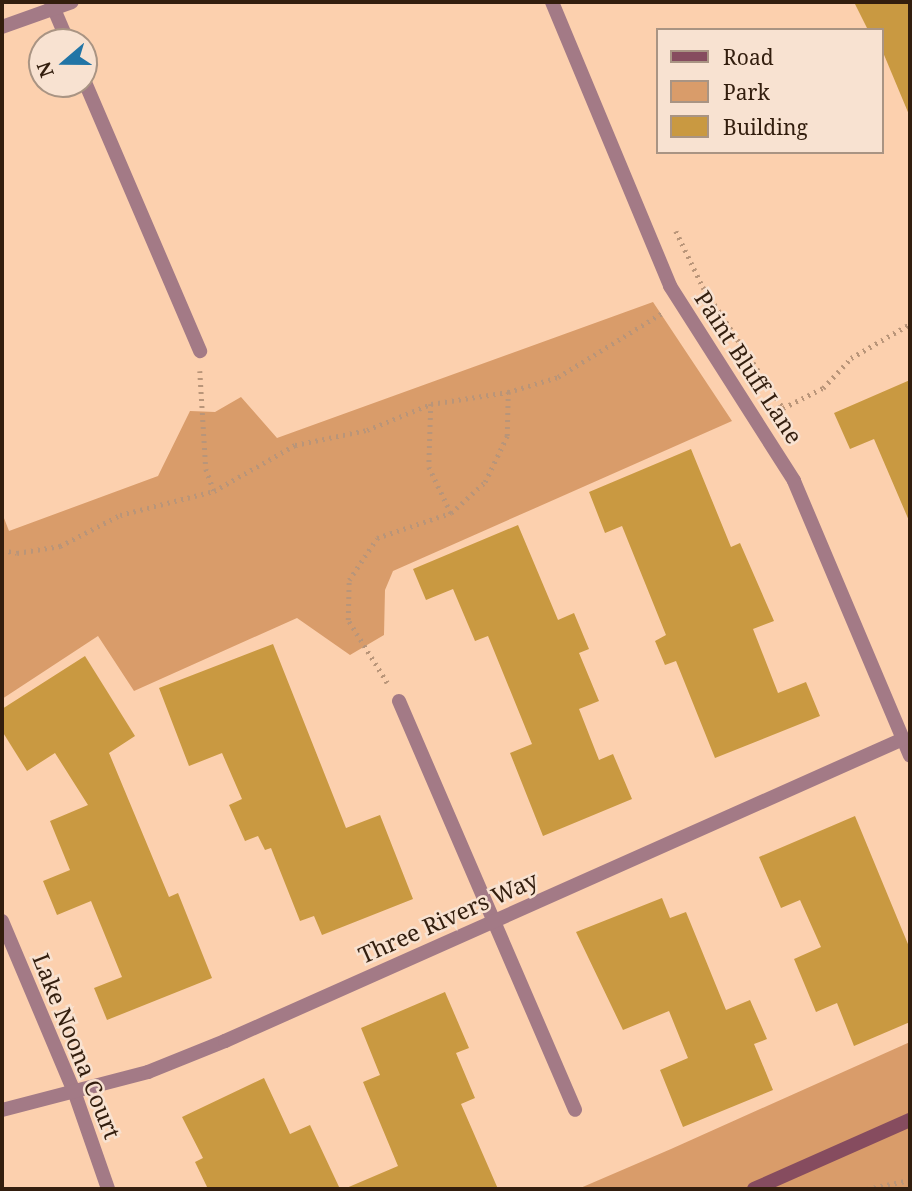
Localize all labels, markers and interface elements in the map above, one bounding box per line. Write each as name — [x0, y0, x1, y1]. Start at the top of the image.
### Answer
north arrow — [28, 28, 98, 98]
legend — [656, 28, 884, 154]
text: Road — [723, 43, 774, 71]
text: N — [30, 58, 60, 81]
text: Park — [723, 78, 770, 106]
text: Building — [723, 113, 808, 141]
street label: Paint Bluff Lane — [689, 285, 809, 449]
street label: Three Rivers Way — [354, 865, 542, 969]
street label: Lake Noona Court — [27, 949, 127, 1143]

